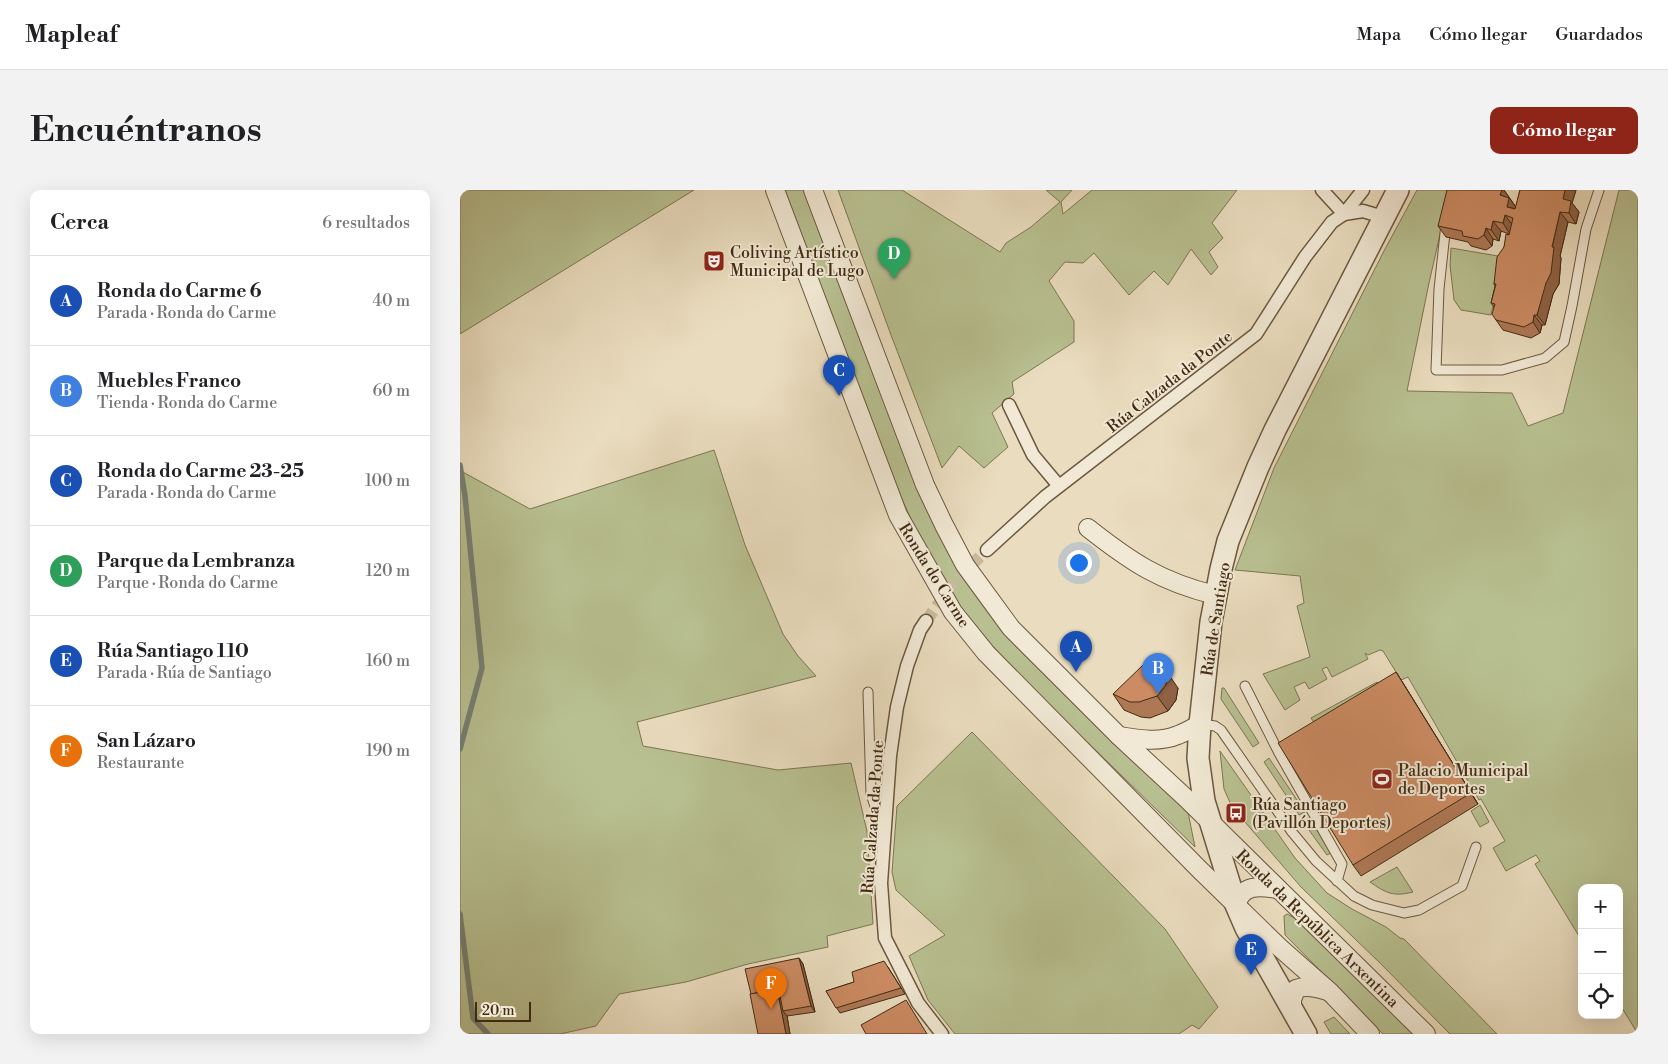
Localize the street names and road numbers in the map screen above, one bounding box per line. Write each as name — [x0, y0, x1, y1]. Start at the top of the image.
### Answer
street label: Rúa Calzada da Ponte — [1103, 326, 1237, 437]
street label: Ronda do Carme — [894, 519, 974, 632]
street label: Rúa de Santiago — [1197, 561, 1235, 678]
street label: Rúa Calzada da Ponte — [858, 739, 888, 895]
street label: Ronda da República Arxentina — [1232, 846, 1404, 1013]

